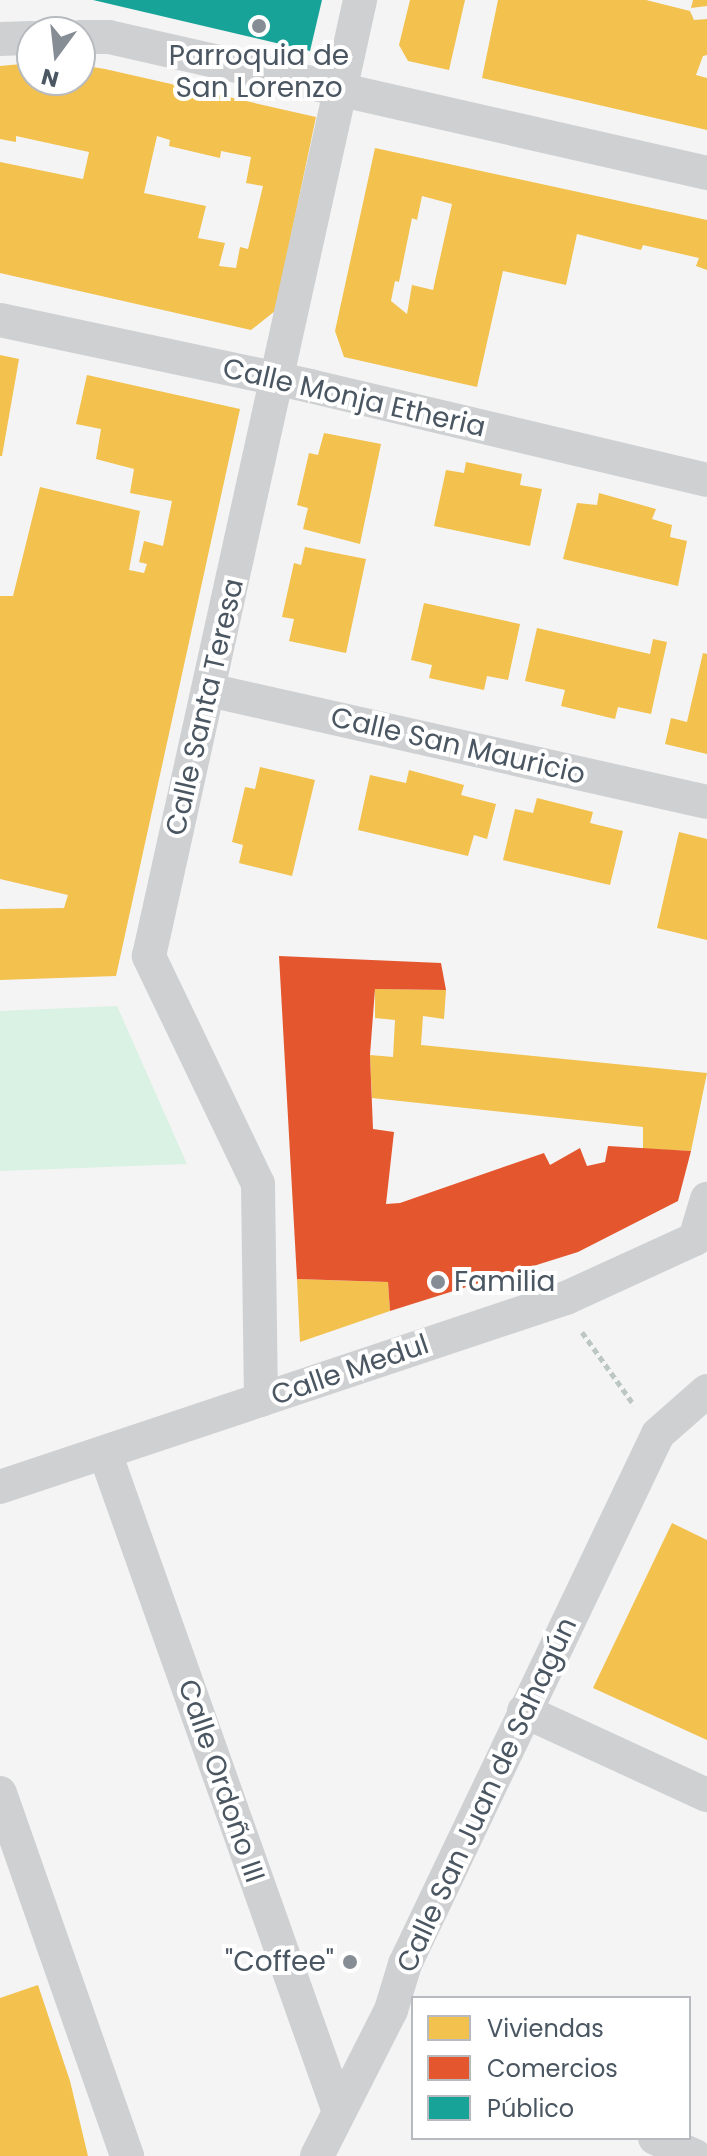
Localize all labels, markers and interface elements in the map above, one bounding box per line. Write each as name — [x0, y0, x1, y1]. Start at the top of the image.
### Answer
north arrow — [16, 16, 96, 96]
marker: Parroquia de San Lorenzo — [250, 17, 268, 35]
place label: Parroquia de San Lorenzo — [169, 39, 349, 105]
text: N — [38, 61, 62, 95]
street label: Calle Monja Etheria — [219, 351, 489, 445]
street label: Calle Santa Teresa — [159, 575, 251, 839]
street label: Calle San Mauricio — [328, 700, 588, 792]
place label: Familia — [454, 1265, 555, 1299]
marker: Familia — [429, 1273, 447, 1291]
street label: Calle Medul — [267, 1327, 433, 1413]
street label: Calle San Juan de Sahagún — [390, 1612, 584, 1978]
street label: Calle Ordoño III — [171, 1675, 271, 1887]
place label: "Coffee" — [225, 1945, 334, 1979]
marker: "Coffee" — [341, 1953, 359, 1971]
legend — [411, 1996, 691, 2140]
text: Viviendas — [487, 2012, 604, 2045]
text: Comercios — [487, 2052, 618, 2085]
text: Público — [487, 2092, 574, 2125]

